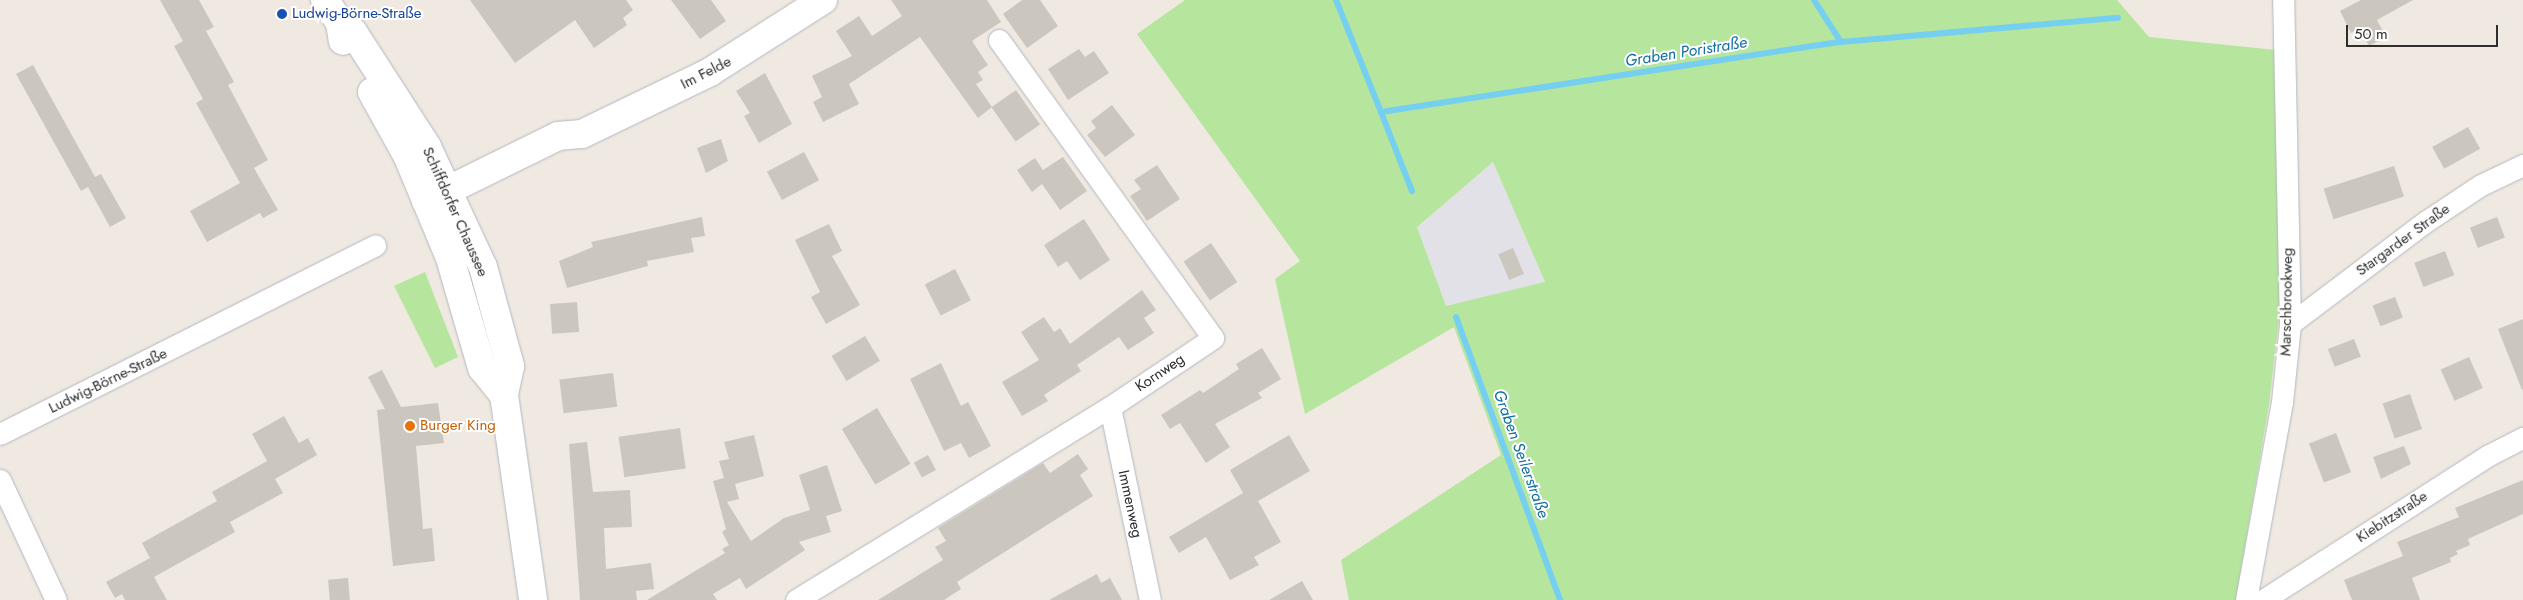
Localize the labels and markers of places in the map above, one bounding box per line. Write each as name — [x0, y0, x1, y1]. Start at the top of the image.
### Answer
place label: Ludwig-Börne-Straße — [292, 5, 422, 23]
marker: Ludwig-Börne-Straße — [276, 8, 288, 20]
place label: Burger King — [420, 417, 496, 435]
marker: Burger King — [404, 420, 416, 432]

